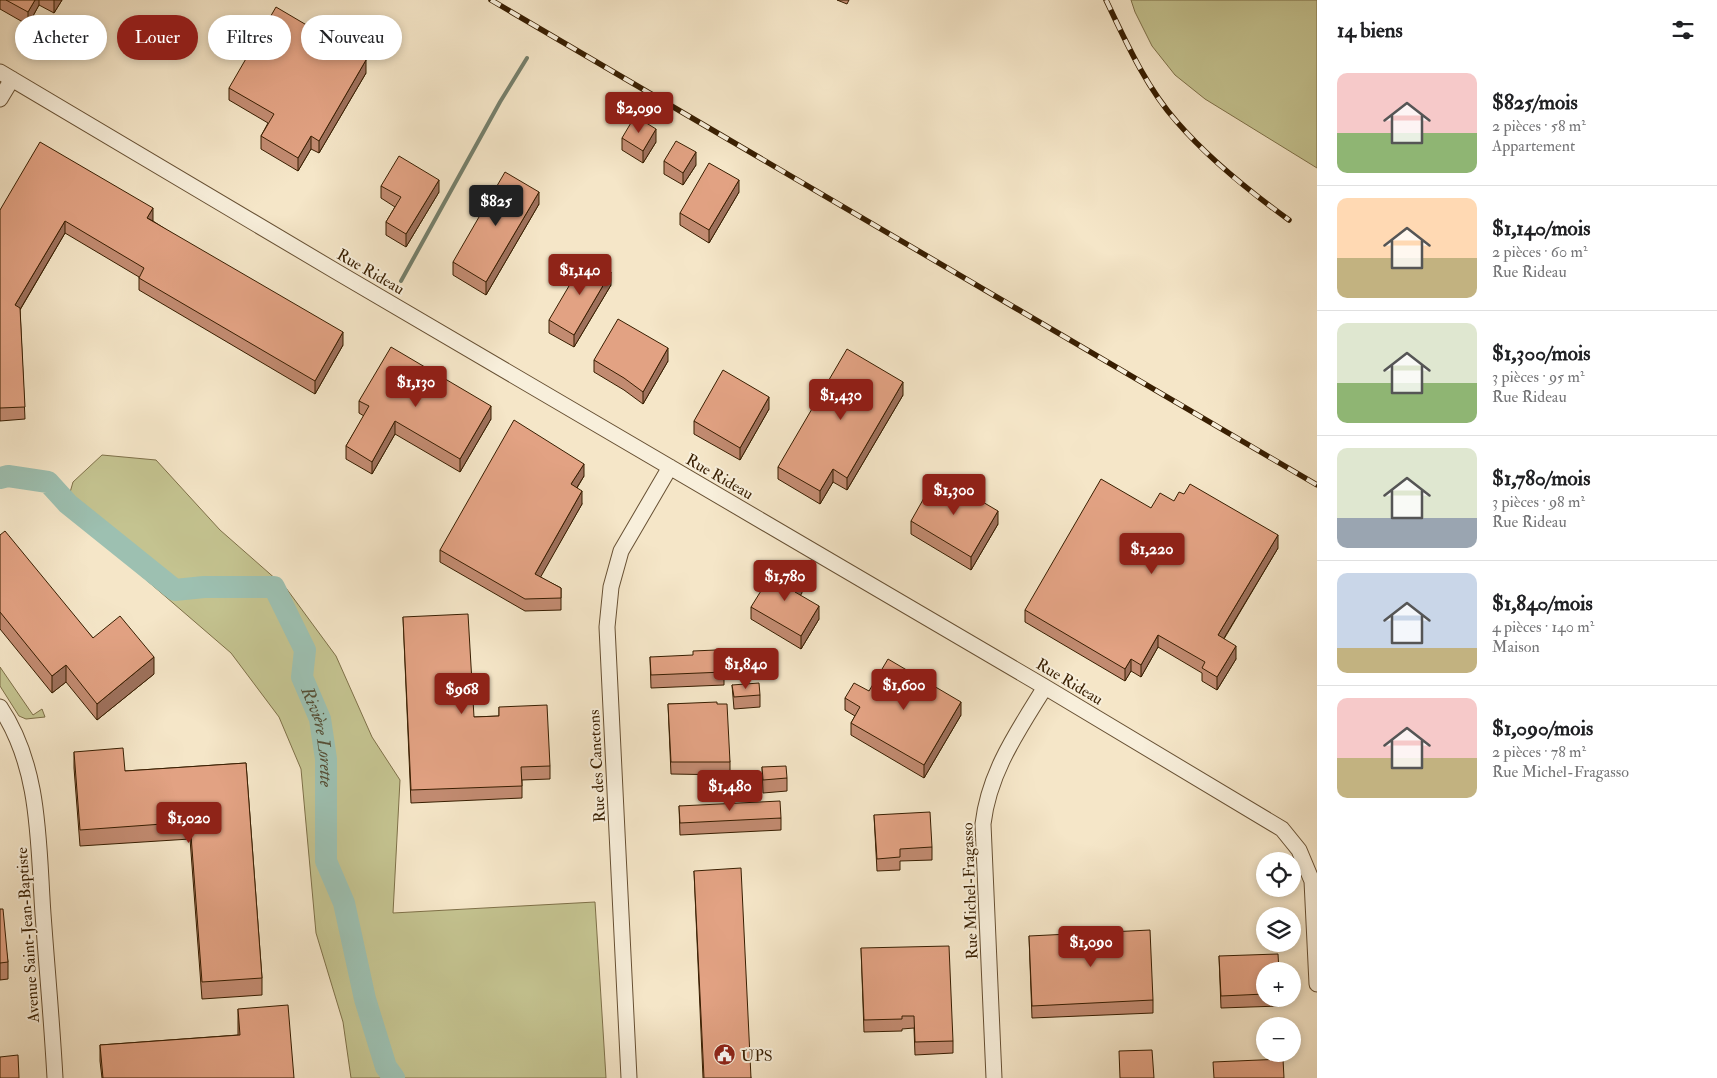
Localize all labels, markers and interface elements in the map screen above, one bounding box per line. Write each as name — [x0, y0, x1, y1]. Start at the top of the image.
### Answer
chip: Acheter — [15, 15, 107, 60]
chip: Louer — [117, 15, 198, 60]
chip: Filtres — [208, 15, 291, 60]
chip: Nouveau — [301, 15, 402, 60]
icon: filters — [1669, 16, 1697, 44]
text: 14 biens — [1337, 17, 1403, 44]
text: $825/mois — [1492, 89, 1578, 116]
pin: $2,090 — [598, 92, 680, 134]
icon: home — [1377, 93, 1437, 153]
text: $2,090 — [616, 98, 662, 118]
text: 2 pièces · 58 m² — [1492, 116, 1586, 136]
text: Appartement — [1492, 136, 1575, 156]
pin: $825 — [466, 184, 526, 227]
text: $825 — [480, 191, 512, 211]
text: $1,140/mois — [1492, 215, 1590, 242]
icon: home — [1377, 218, 1437, 278]
text: 2 pièces · 60 m² — [1492, 242, 1587, 262]
street label: Rue Rideau — [333, 245, 408, 299]
pin: $1,140 — [539, 254, 621, 296]
text: $1,140 — [559, 260, 601, 280]
text: Rue Rideau — [1492, 262, 1567, 282]
text: $1,300/mois — [1492, 340, 1590, 367]
icon: home — [1377, 343, 1437, 403]
pin: $1,130 — [375, 366, 457, 408]
text: 3 pièces · 95 m² — [1492, 367, 1584, 387]
text: $1,130 — [397, 372, 435, 392]
pin: $1,430 — [800, 378, 882, 421]
text: $1,430 — [820, 385, 862, 405]
text: Rue Rideau — [1492, 387, 1567, 407]
street label: Rue Rideau — [682, 450, 757, 504]
text: $1,780/mois — [1492, 465, 1590, 492]
icon: home — [1377, 468, 1437, 528]
pin: $1,300 — [913, 474, 995, 516]
text: $1,300 — [933, 480, 975, 500]
text: 3 pièces · 98 m² — [1492, 492, 1585, 512]
text: Rue Rideau — [1492, 512, 1567, 532]
pin: $1,220 — [1111, 532, 1193, 575]
text: $1,220 — [1131, 539, 1174, 559]
pin: $1,780 — [744, 560, 826, 602]
text: $1,780 — [764, 566, 806, 586]
text: $1,840/mois — [1492, 590, 1593, 617]
icon: home — [1377, 593, 1437, 653]
text: 4 pièces · 140 m² — [1492, 617, 1594, 637]
text: Maison — [1492, 637, 1540, 657]
pin: $1,840 — [705, 648, 787, 690]
text: $1,840 — [725, 654, 767, 674]
street label: Rue Rideau — [1032, 654, 1107, 710]
pin: $1,600 — [863, 668, 945, 711]
pin: $968 — [432, 672, 492, 715]
text: $1,600 — [882, 675, 926, 695]
text: $968 — [446, 679, 478, 699]
water label: Rivière Lorette — [295, 682, 337, 788]
street label: Rue des Canetons — [584, 709, 610, 823]
text: $1,090/mois — [1492, 715, 1593, 742]
icon: home — [1377, 718, 1437, 778]
text: 2 pièces · 78 m² — [1492, 742, 1586, 762]
text: Rue Michel-Fragasso — [1492, 762, 1629, 782]
pin: $1,480 — [689, 770, 771, 812]
text: $1,480 — [708, 776, 752, 796]
pin: $1,020 — [148, 802, 230, 844]
text: $1,020 — [167, 808, 211, 828]
street label: Rue Michel-Fragasso — [958, 822, 982, 960]
street label: Avenue Saint-Jean-Baptiste — [12, 846, 45, 1024]
map controls — [1256, 852, 1301, 1062]
button: locate — [1256, 852, 1301, 897]
button: layers — [1256, 907, 1301, 952]
pin: $1,090 — [1050, 926, 1132, 968]
text: $1,090 — [1069, 932, 1113, 952]
button: + — [1256, 962, 1301, 1007]
button: − — [1256, 1017, 1301, 1062]
public building icon: UPS — [713, 1043, 737, 1067]
place label: UPS — [741, 1046, 773, 1066]

